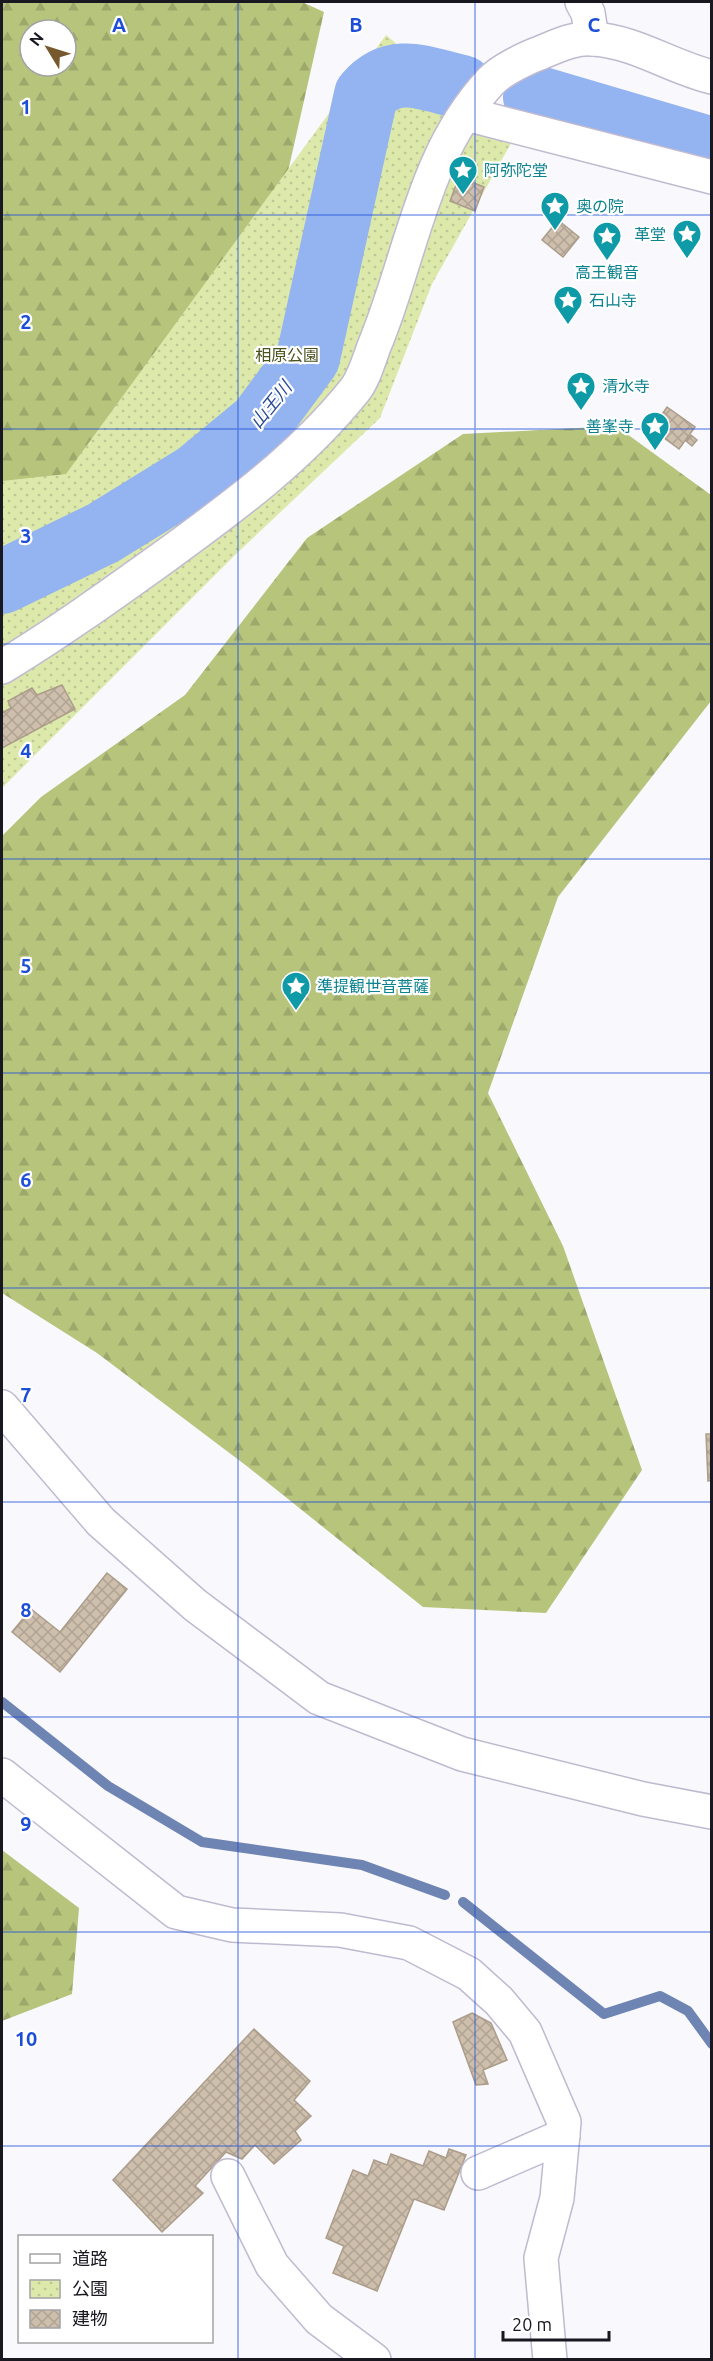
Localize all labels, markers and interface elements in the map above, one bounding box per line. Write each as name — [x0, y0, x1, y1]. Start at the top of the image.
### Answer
text: A — [112, 13, 126, 36]
text: B — [349, 13, 363, 36]
text: C — [588, 13, 601, 36]
north arrow — [18, 18, 78, 78]
text: N — [25, 29, 47, 49]
text: 1 — [20, 95, 32, 118]
place icon: 阿弥陀堂 — [447, 154, 479, 196]
place label: 阿弥陀堂 — [484, 161, 548, 179]
place icon: 奥の院 — [539, 190, 571, 232]
place label: 奥の院 — [576, 197, 624, 215]
place icon: 革堂 — [671, 218, 703, 260]
place icon: 高王観音 — [591, 220, 623, 262]
place label: 革堂 — [634, 225, 666, 243]
place label: 高王観音 — [575, 263, 639, 281]
place icon: 石山寺 — [552, 284, 584, 326]
place label: 石山寺 — [589, 291, 637, 309]
text: 2 — [20, 310, 32, 333]
park label: 相原公園 — [255, 346, 319, 364]
place icon: 清水寺 — [565, 370, 597, 412]
water label: 山王川 — [245, 376, 296, 432]
place label: 清水寺 — [602, 377, 650, 395]
place icon: 善峯寺 — [639, 410, 671, 452]
place label: 善峯寺 — [586, 417, 634, 435]
text: 3 — [20, 524, 32, 547]
text: 4 — [20, 739, 32, 762]
text: 5 — [20, 954, 32, 977]
place icon: 準提観世音菩薩 — [280, 970, 312, 1012]
place label: 準提観世音菩薩 — [317, 977, 429, 995]
text: 6 — [20, 1168, 32, 1191]
text: 7 — [20, 1383, 32, 1406]
text: 8 — [20, 1598, 32, 1621]
text: 9 — [20, 1812, 32, 1835]
text: 10 — [15, 2027, 37, 2050]
legend — [18, 2235, 213, 2343]
text: 道路 — [72, 2248, 108, 2268]
text: 公園 — [72, 2278, 108, 2298]
scale bar — [503, 2304, 610, 2342]
text: 建物 — [72, 2308, 108, 2328]
text: 20 m — [512, 2314, 552, 2334]

